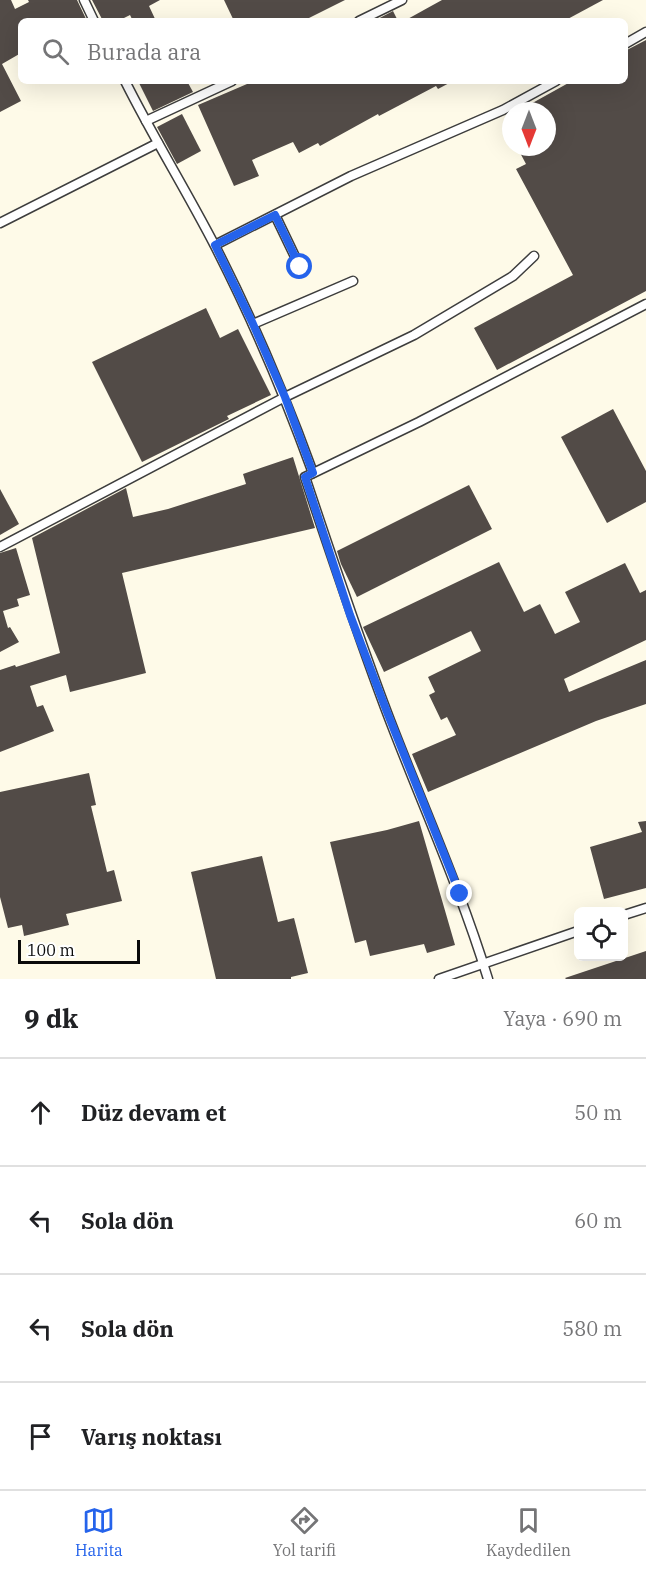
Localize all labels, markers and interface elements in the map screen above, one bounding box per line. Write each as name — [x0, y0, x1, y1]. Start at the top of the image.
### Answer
search box — [18, 18, 628, 84]
icon: search — [39, 35, 72, 68]
text: Burada ara — [87, 37, 201, 66]
north arrow — [502, 102, 556, 156]
route start — [286, 253, 312, 279]
route end — [446, 880, 472, 906]
map controls — [574, 907, 628, 961]
button: locate — [574, 907, 628, 961]
scale bar — [18, 937, 140, 965]
text: 100 m — [27, 940, 75, 960]
text: 9 dk — [24, 1001, 78, 1035]
text: Yaya · 690 m — [503, 1005, 622, 1032]
icon: ahead — [24, 1096, 57, 1129]
text: Düz devam et — [81, 1098, 226, 1127]
text: 50 m — [574, 1099, 622, 1126]
icon: left — [24, 1204, 57, 1237]
text: Sola dön — [81, 1206, 174, 1235]
text: 60 m — [574, 1207, 622, 1234]
icon: left — [24, 1312, 57, 1345]
text: Sola dön — [81, 1314, 174, 1343]
text: 580 m — [562, 1315, 622, 1342]
icon: arrive — [24, 1420, 57, 1453]
text: Varış noktası — [81, 1422, 222, 1451]
tab: Harita — [75, 1504, 123, 1560]
tab: Yol tarifi — [273, 1504, 336, 1560]
tab: Kaydedilen — [486, 1504, 571, 1560]

